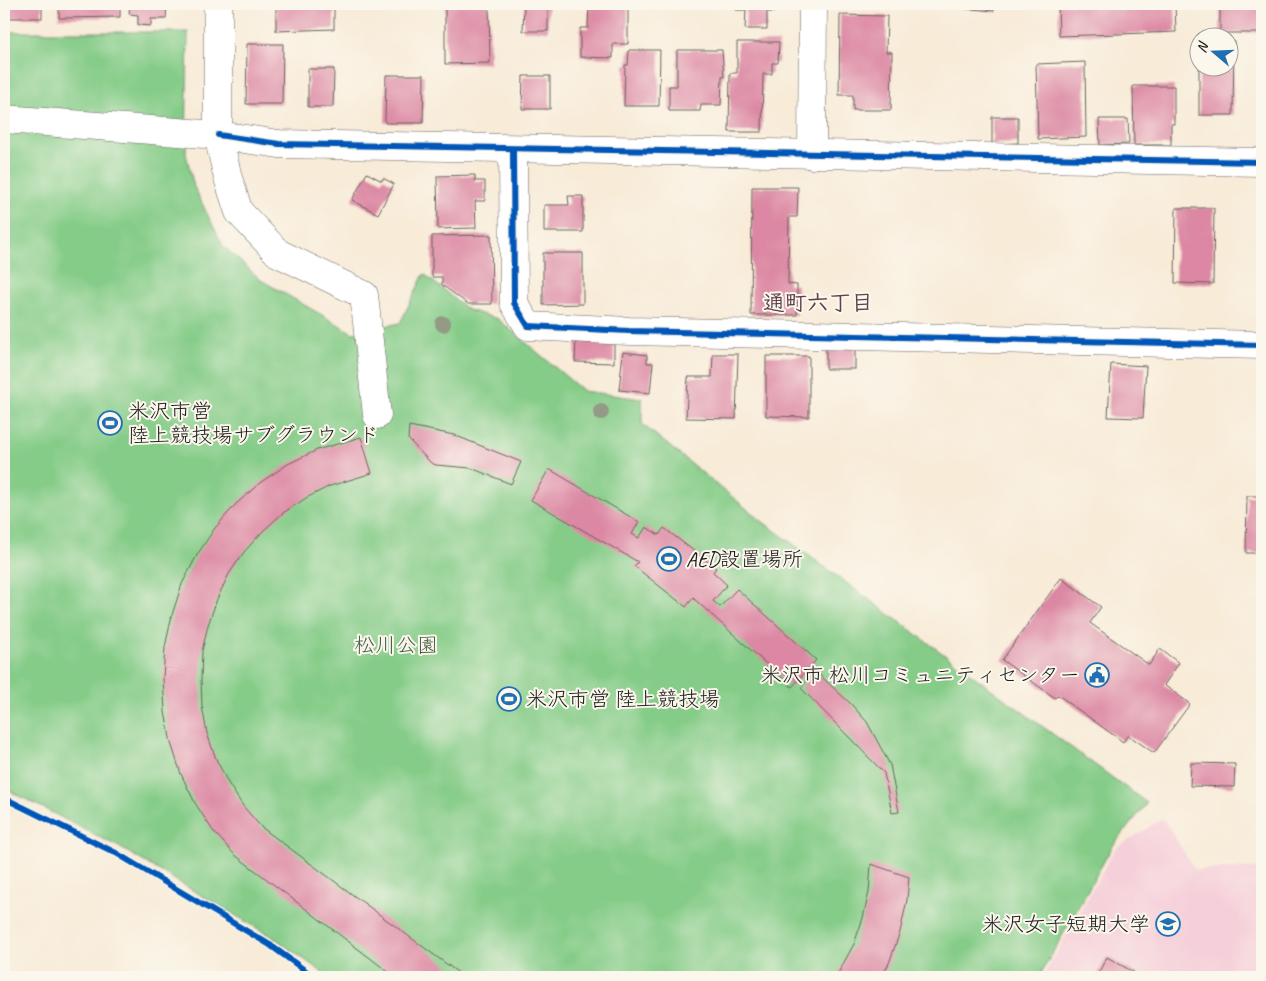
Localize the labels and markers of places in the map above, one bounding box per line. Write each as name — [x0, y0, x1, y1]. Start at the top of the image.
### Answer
place label: 米沢市営 陸上競技場サブグラウンド — [128, 398, 379, 448]
sports icon: 米沢市営 陸上競技場サブグラウンド — [97, 410, 123, 436]
sports icon: AED設置場所 — [656, 546, 682, 572]
place label: AED設置場所 — [686, 546, 803, 572]
place label: 米沢市 松川コミュニティセンター — [761, 662, 1080, 688]
public building icon: 米沢市 松川コミュニティセンター — [1084, 662, 1110, 688]
sports icon: 米沢市営 陸上競技場 — [496, 686, 522, 712]
place label: 米沢市営 陸上競技場 — [526, 686, 720, 712]
place label: 米沢女子短期大学 — [982, 911, 1150, 937]
school or university icon: 米沢女子短期大学 — [1155, 911, 1181, 937]

